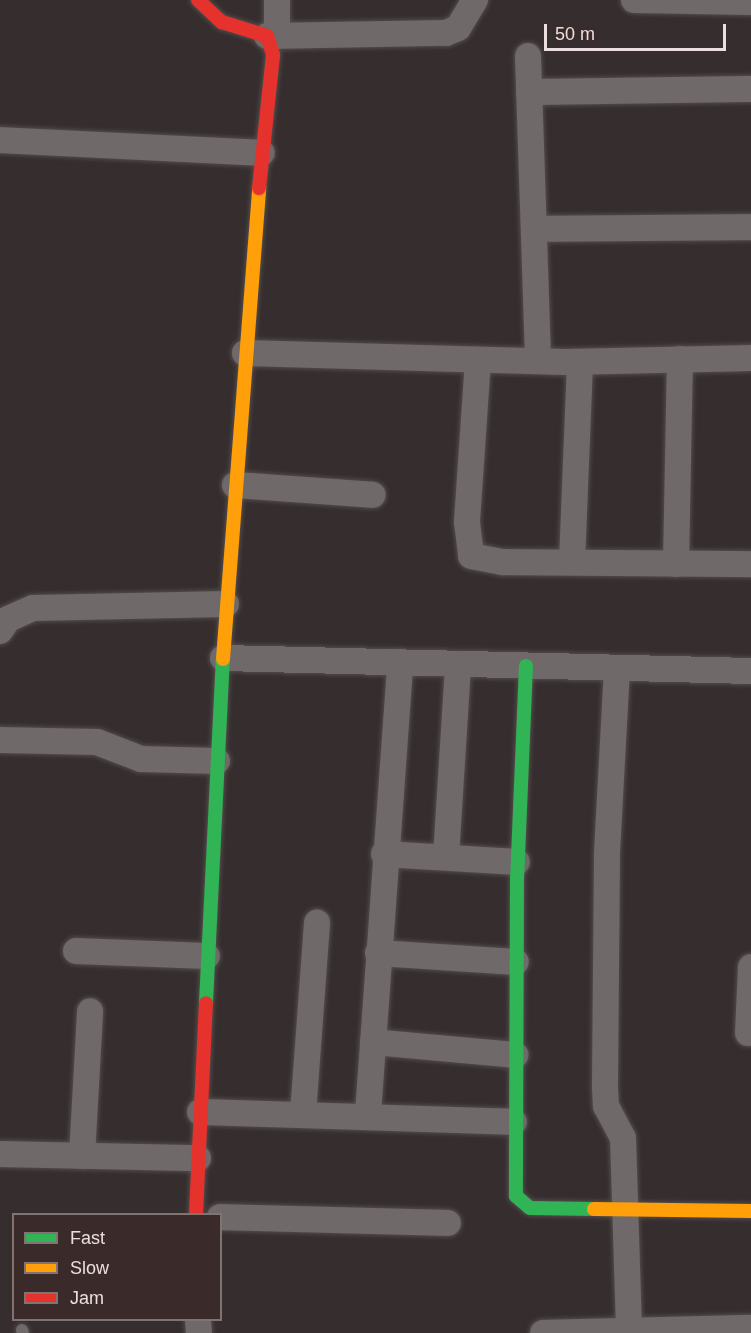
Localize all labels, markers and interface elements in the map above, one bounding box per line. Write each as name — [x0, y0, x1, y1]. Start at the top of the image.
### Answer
scale bar — [547, 12, 728, 50]
text: 50 m — [555, 24, 595, 44]
legend — [12, 1213, 222, 1321]
text: Fast — [70, 1228, 105, 1248]
text: Slow — [70, 1258, 109, 1278]
text: Jam — [70, 1288, 104, 1308]

